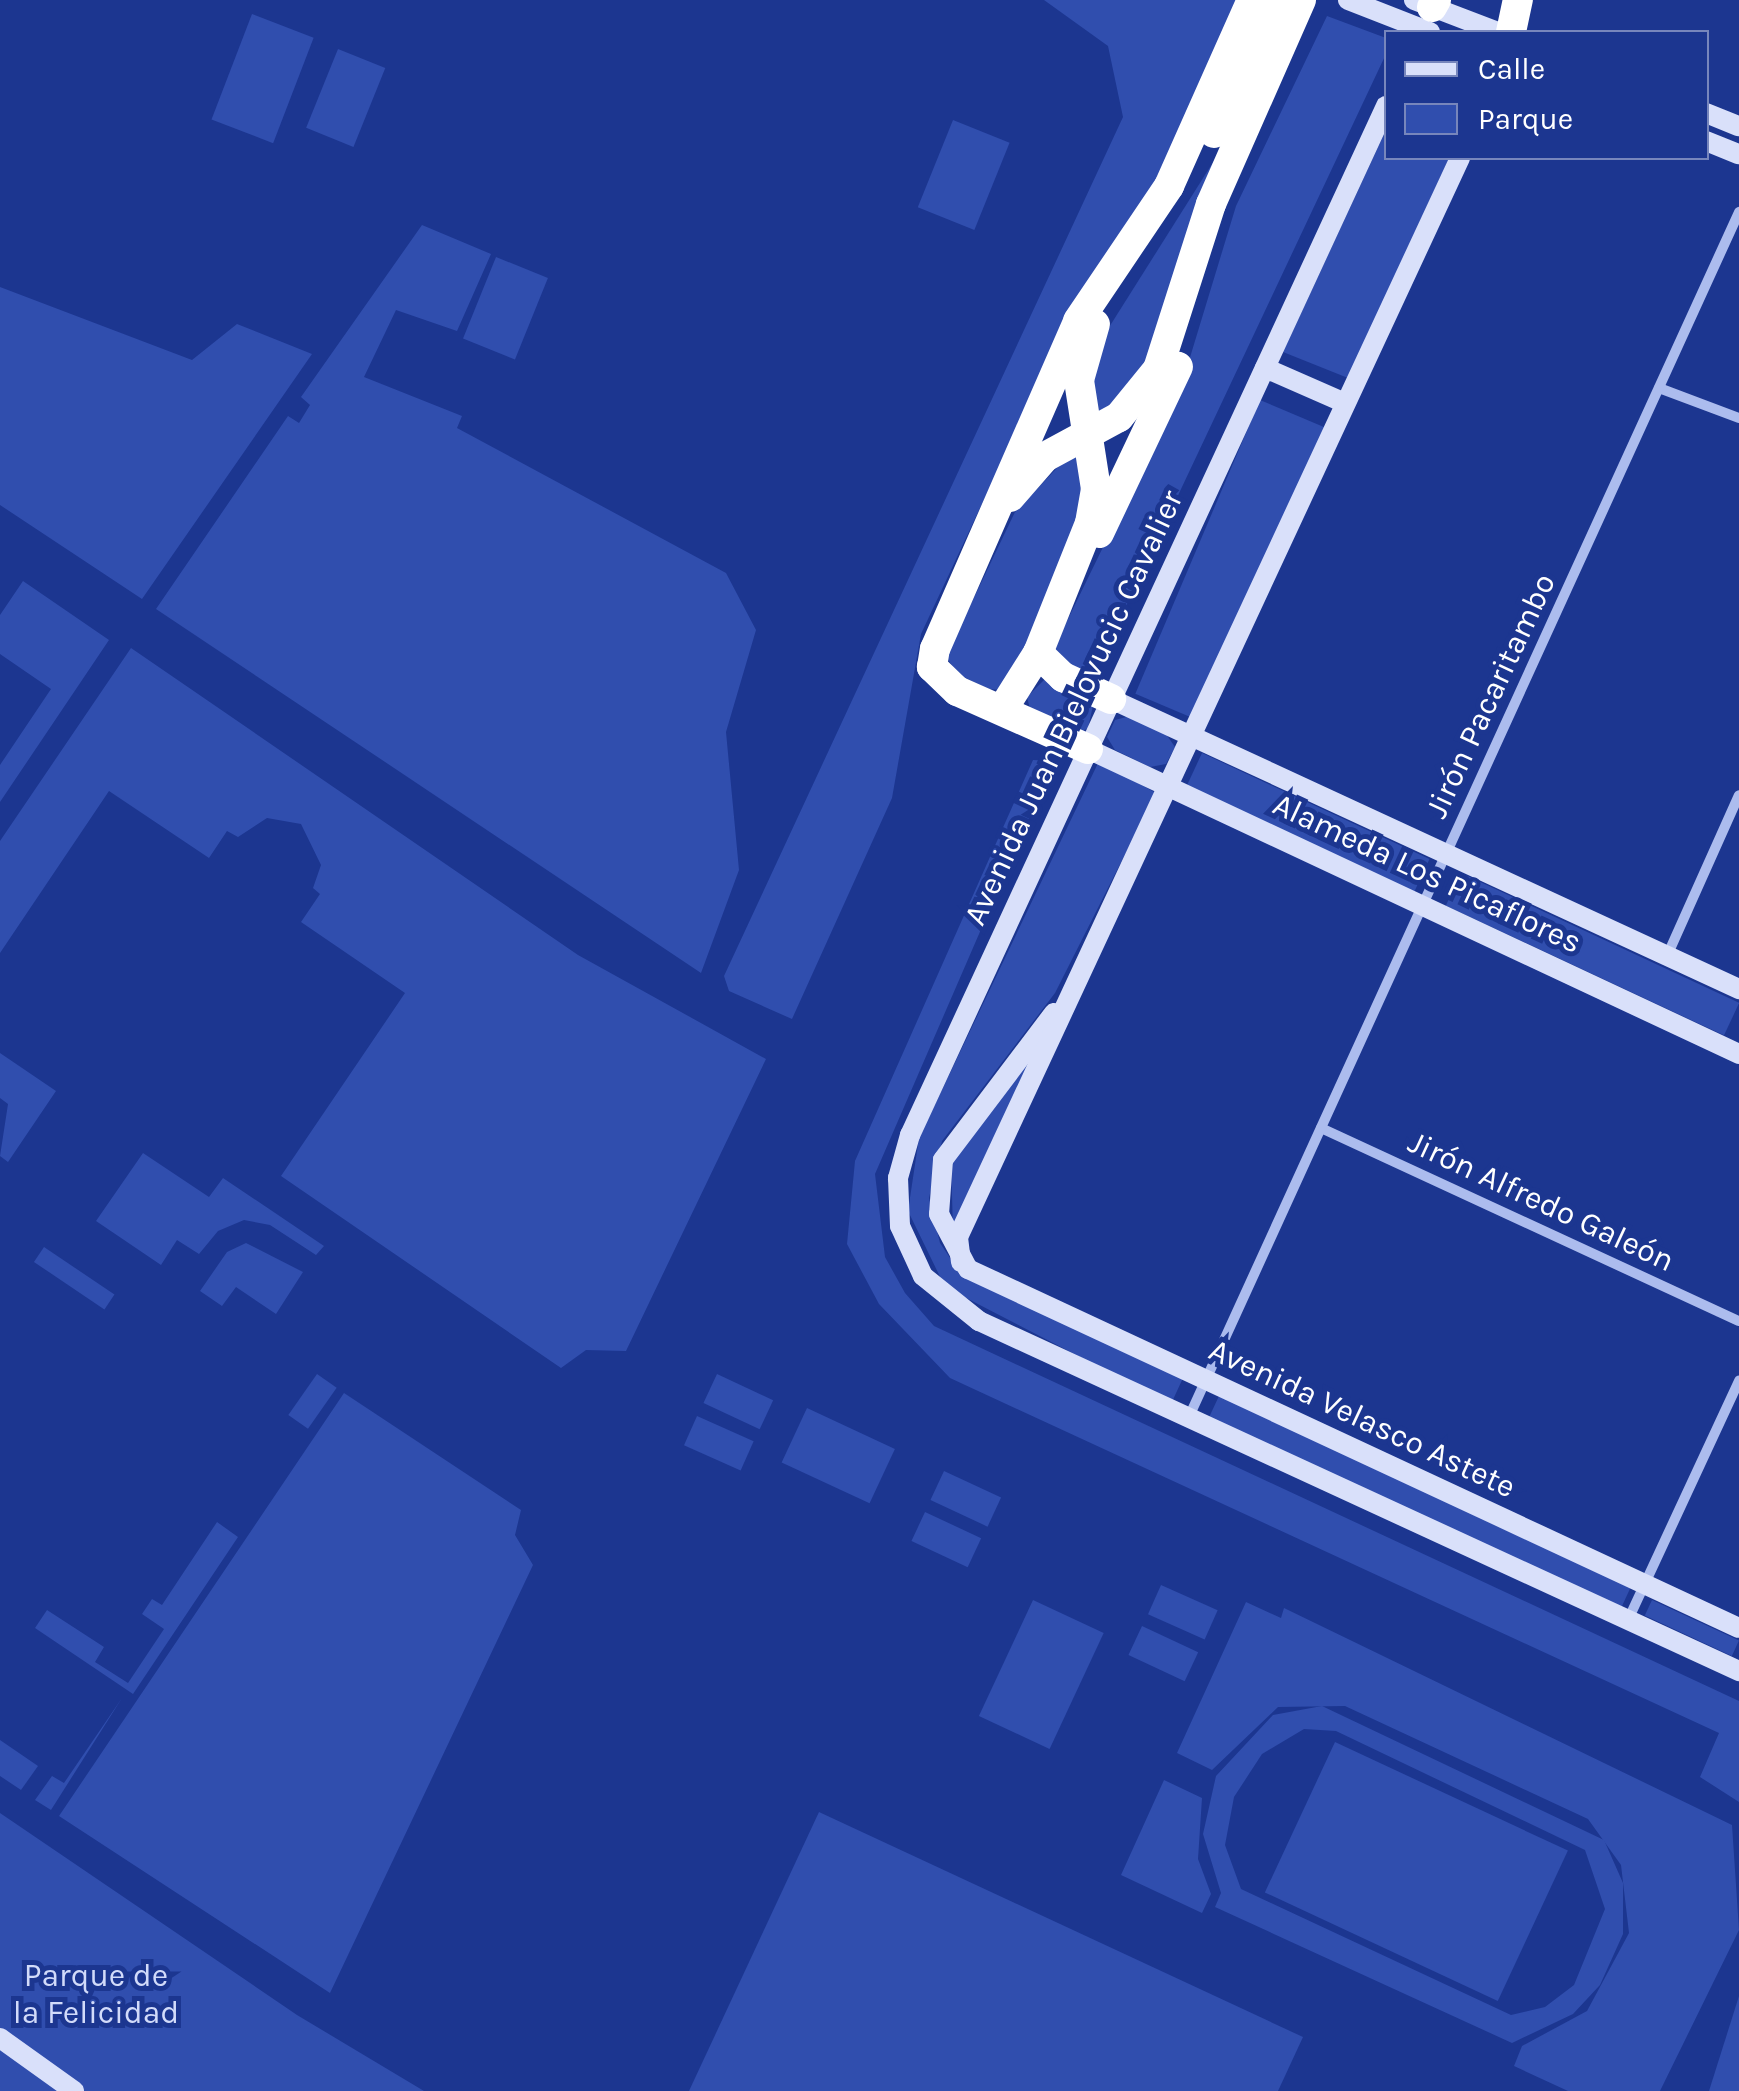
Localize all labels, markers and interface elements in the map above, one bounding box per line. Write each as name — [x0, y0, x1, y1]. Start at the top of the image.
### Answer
legend — [1384, 30, 1709, 160]
text: Calle — [1478, 51, 1545, 87]
text: Parque — [1478, 101, 1573, 137]
street label: Avenida Juan Bielovucic Cavalier — [956, 484, 1192, 932]
street label: Jirón Pacaritambo — [1418, 568, 1564, 824]
street label: Alameda Los Picaflores — [1267, 786, 1587, 962]
street label: Jirón Alfredo Galeón — [1402, 1123, 1680, 1281]
street label: Avenida Velasco Astete — [1203, 1331, 1521, 1507]
park label: Parque de la Felicidad — [13, 1958, 179, 2033]

